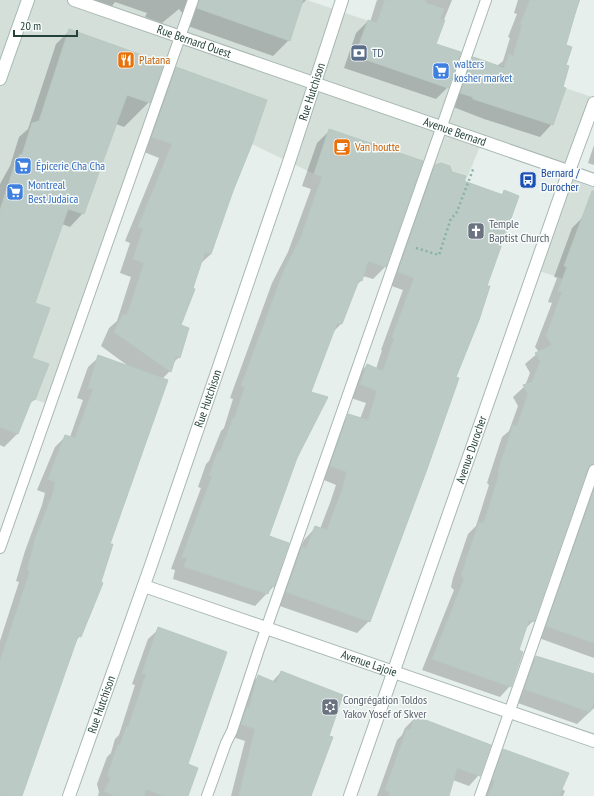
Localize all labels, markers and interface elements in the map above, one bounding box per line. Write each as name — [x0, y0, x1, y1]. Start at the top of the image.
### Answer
scale bar — [14, 12, 77, 38]
text: 20 m — [20, 18, 41, 33]
street label: Rue Bernard Ouest — [155, 21, 234, 61]
bank icon: TD — [349, 43, 369, 63]
place label: TD — [372, 45, 384, 60]
restaurant icon: Platana — [116, 50, 136, 70]
place label: Platana — [139, 52, 170, 67]
place label: walters kosher market — [454, 56, 513, 85]
street label: Rue Hutchison — [295, 61, 328, 122]
supermarket icon: walters kosher market — [431, 61, 451, 81]
street label: Avenue Bernard — [422, 114, 488, 149]
cafe icon: Van houtte — [332, 137, 352, 157]
place label: Van houtte — [354, 139, 400, 154]
supermarket icon: Épicerie Cha Cha — [13, 156, 33, 176]
place label: Épicerie Cha Cha — [36, 158, 105, 173]
place label: Bernard / Durocher — [541, 165, 580, 194]
bus stop icon: Bernard / Durocher — [518, 170, 538, 190]
place label: Montreal Best Judaica — [28, 177, 78, 206]
supermarket icon: Montreal Best Judaica — [5, 182, 25, 202]
place label: Temple Baptist Church — [489, 216, 549, 245]
church icon: Temple Baptist Church — [466, 221, 486, 241]
street label: Rue Hutchison — [191, 368, 224, 429]
street label: Avenue Durocher — [452, 413, 490, 485]
street label: Avenue Lajoie — [339, 647, 399, 680]
street label: Rue Hutchison — [84, 674, 118, 735]
place label: Congrégation Toldos Yakov Yosef of Skver — [343, 692, 427, 721]
synagogue icon: Congrégation Toldos Yakov Yosef of Skver — [320, 697, 340, 717]

